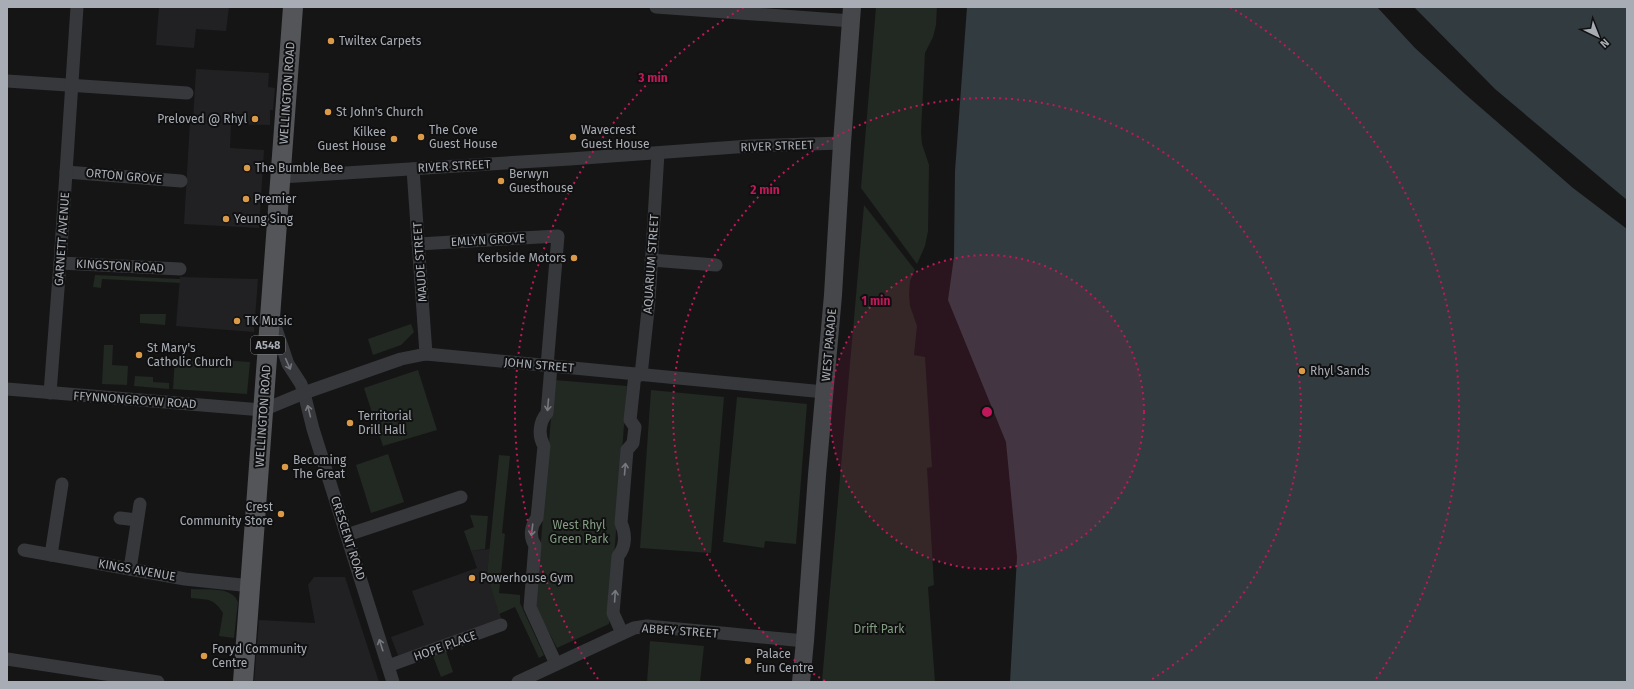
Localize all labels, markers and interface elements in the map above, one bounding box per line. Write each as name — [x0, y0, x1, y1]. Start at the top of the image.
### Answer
north arrow — [1578, 16, 1618, 56]
place label: Twiltex Carpets — [339, 34, 422, 48]
marker: Twiltex Carpets — [326, 36, 336, 46]
text: N — [1597, 36, 1612, 50]
street label: WELLINGTON ROAD — [276, 41, 298, 145]
text: 3 min — [637, 71, 668, 85]
place label: St John's Church — [336, 105, 424, 119]
marker: St John's Church — [323, 107, 333, 117]
place label: Preloved @ Rhyl — [157, 112, 247, 126]
marker: Preloved @ Rhyl — [250, 114, 260, 124]
place label: The Cove Guest House — [429, 123, 498, 151]
place label: Wavecrest Guest House — [581, 123, 650, 151]
place label: Kilkee Guest House — [317, 125, 386, 153]
marker: The Cove Guest House — [416, 132, 426, 142]
marker: Wavecrest Guest House — [568, 132, 578, 142]
marker: Kilkee Guest House — [389, 134, 399, 144]
street label: RIVER STREET — [740, 138, 815, 154]
street label: RIVER STREET — [417, 157, 492, 175]
place label: The Bumble Bee — [255, 161, 343, 175]
marker: The Bumble Bee — [242, 163, 252, 173]
street label: ORTON GROVE — [85, 166, 163, 186]
place label: Berwyn Guesthouse — [509, 167, 573, 195]
marker: Berwyn Guesthouse — [496, 176, 506, 186]
text: 2 min — [750, 183, 780, 197]
street label: GARNETT AVENUE — [52, 191, 72, 287]
place label: Premier — [254, 192, 297, 206]
marker: Premier — [241, 194, 251, 204]
place label: Yeung Sing — [234, 212, 294, 226]
street label: AQUARIUM STREET — [641, 213, 662, 314]
marker: Yeung Sing — [221, 214, 231, 224]
street label: MAUDE STREET — [410, 221, 430, 302]
street label: EMLYN GROVE — [450, 231, 526, 249]
place label: Kerbside Motors — [477, 251, 566, 265]
marker: Kerbside Motors — [569, 253, 579, 263]
street label: KINGSTON ROAD — [76, 257, 165, 275]
text: 1 min — [862, 294, 890, 308]
street label: WEST PARADE — [819, 308, 839, 382]
place label: TK Music — [245, 314, 293, 328]
marker: TK Music — [232, 316, 242, 326]
road number: A548 — [251, 336, 285, 354]
place label: St Mary's Catholic Church — [147, 341, 232, 369]
marker: St Mary's Catholic Church — [134, 350, 144, 360]
street label: JOHN STREET — [503, 355, 575, 375]
one-way arrow — [285, 358, 293, 370]
street label: WELLINGTON ROAD — [252, 364, 274, 468]
place label: Rhyl Sands — [1310, 364, 1370, 378]
marker: Rhyl Sands — [1297, 366, 1307, 376]
street label: FFYNNONGROYW ROAD — [73, 389, 197, 411]
one-way arrow — [544, 398, 551, 411]
one-way arrow — [304, 405, 312, 418]
centre of rings — [980, 405, 994, 419]
place label: Territorial Drill Hall — [358, 409, 412, 437]
marker: Territorial Drill Hall — [345, 418, 355, 428]
place label: Becoming The Great — [293, 453, 347, 481]
marker: Becoming The Great — [280, 462, 290, 472]
one-way arrow — [622, 463, 629, 476]
street label: CRESCENT ROAD — [328, 494, 368, 582]
place label: Crest Community Store — [180, 500, 274, 528]
marker: Crest Community Store — [276, 509, 286, 519]
park label: West Rhyl Green Park — [550, 518, 609, 546]
one-way arrow — [529, 523, 536, 536]
street label: KINGS AVENUE — [97, 556, 177, 584]
place label: Powerhouse Gym — [480, 571, 574, 585]
marker: Powerhouse Gym — [467, 573, 477, 583]
one-way arrow — [611, 590, 618, 603]
street label: ABBEY STREET — [641, 621, 719, 641]
park label: Drift Park — [854, 622, 905, 636]
street label: HOPE PLACE — [412, 628, 478, 664]
one-way arrow — [377, 639, 385, 651]
place label: Foryd Community Centre — [212, 642, 307, 670]
place label: Palace Fun Centre — [756, 647, 814, 675]
marker: Foryd Community Centre — [199, 651, 209, 661]
marker: Palace Fun Centre — [743, 656, 753, 666]

